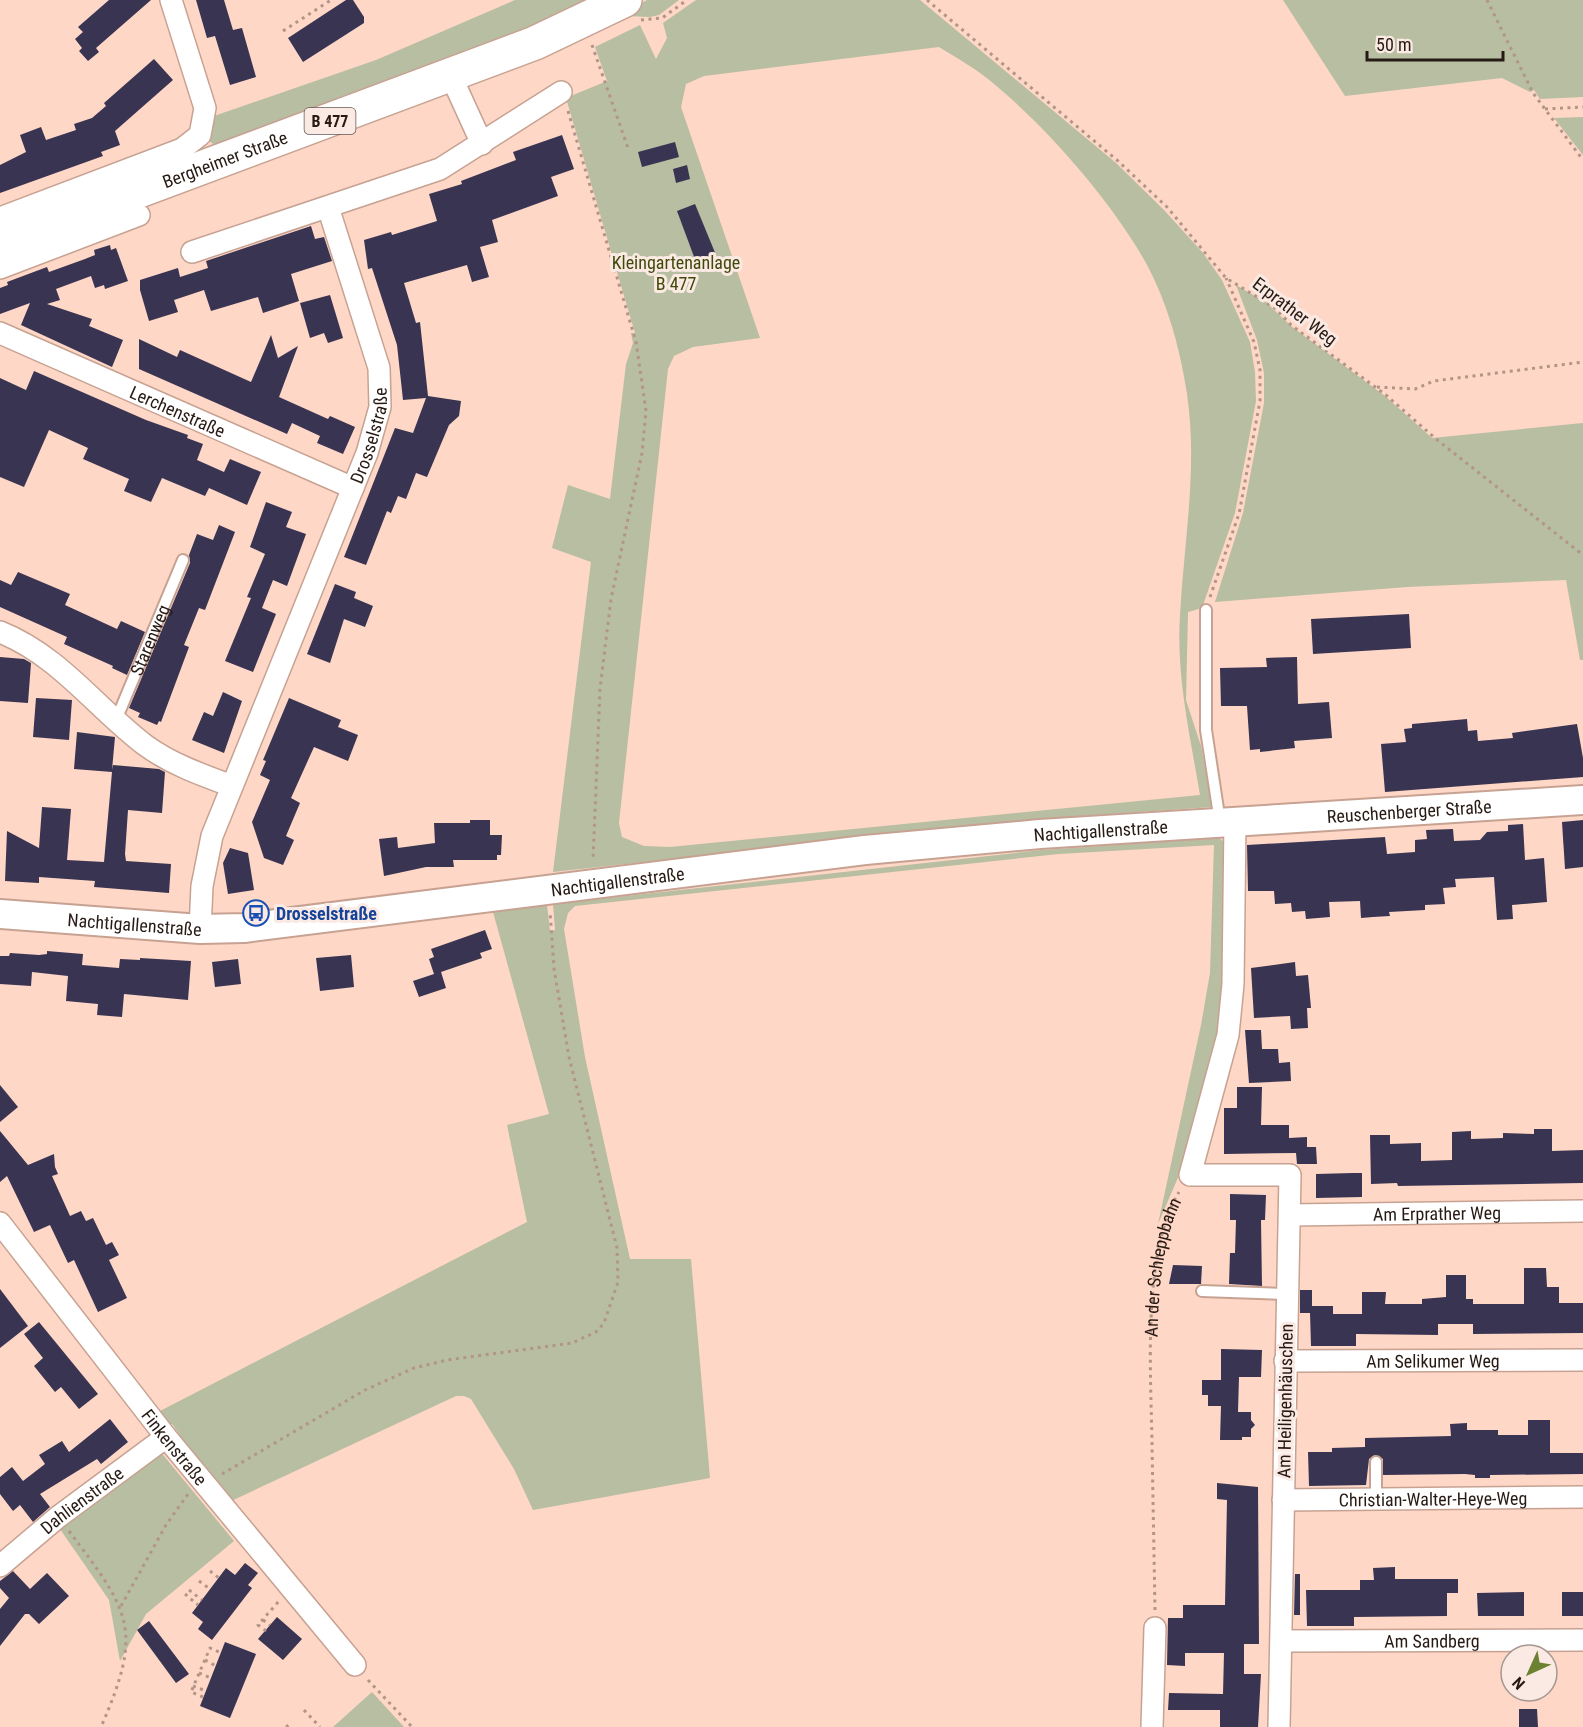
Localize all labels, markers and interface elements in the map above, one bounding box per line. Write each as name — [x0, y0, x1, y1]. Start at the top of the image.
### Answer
scale bar — [1367, 24, 1504, 62]
text: 50 m — [1376, 34, 1411, 55]
road number: B 477 — [304, 108, 356, 134]
street label: Bergheimer Straße — [159, 126, 290, 192]
park label: Kleingartenanlage B 477 — [612, 252, 740, 294]
street label: Erprather Weg — [1249, 273, 1341, 349]
street label: Lerchenstraße — [127, 381, 228, 441]
street label: Drosselstraße — [345, 387, 391, 486]
street label: Starenweg — [125, 601, 174, 678]
street label: Reuschenberger Straße — [1326, 795, 1492, 827]
street label: Nachtigallenstraße — [1033, 816, 1168, 845]
street label: Nachtigallenstraße — [550, 862, 685, 900]
bus stop icon: Drosselstraße — [241, 898, 271, 928]
place label: Drosselstraße — [276, 903, 377, 924]
street label: Nachtigallenstraße — [67, 909, 202, 940]
street label: An der Schleppbahn — [1140, 1194, 1185, 1337]
street label: Am Erprather Weg — [1373, 1202, 1501, 1224]
street label: Am Heiligenhäuschen — [1273, 1324, 1297, 1478]
street label: Am Selikumer Weg — [1366, 1350, 1500, 1371]
street label: Finkenstraße — [138, 1405, 212, 1489]
street label: Dahlienstraße — [36, 1462, 127, 1538]
street label: Christian-Walter-Heye-Weg — [1339, 1487, 1527, 1510]
street label: Am Sandberg — [1384, 1630, 1480, 1651]
north arrow — [1499, 1643, 1559, 1703]
text: N — [1509, 1673, 1529, 1693]

